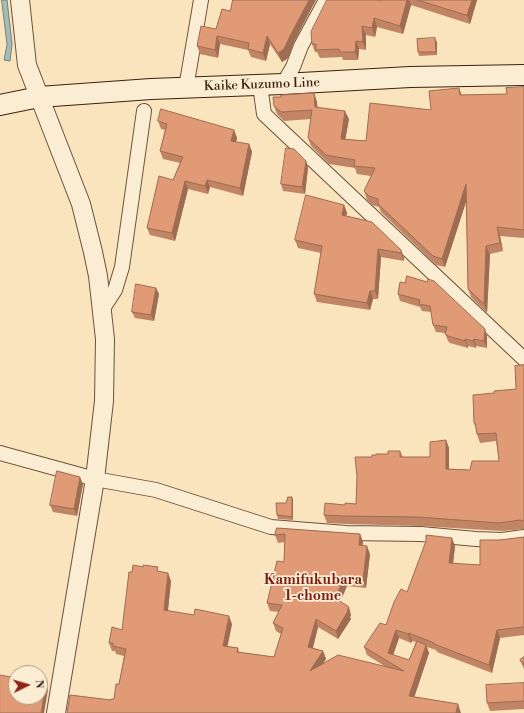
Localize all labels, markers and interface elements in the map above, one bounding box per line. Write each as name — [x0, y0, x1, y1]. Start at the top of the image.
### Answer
street label: Kaike Kuzumo Line — [204, 75, 320, 95]
district label: Kamifukubara 1-chome — [264, 573, 362, 606]
north arrow — [8, 665, 48, 705]
text: N — [32, 679, 46, 689]

